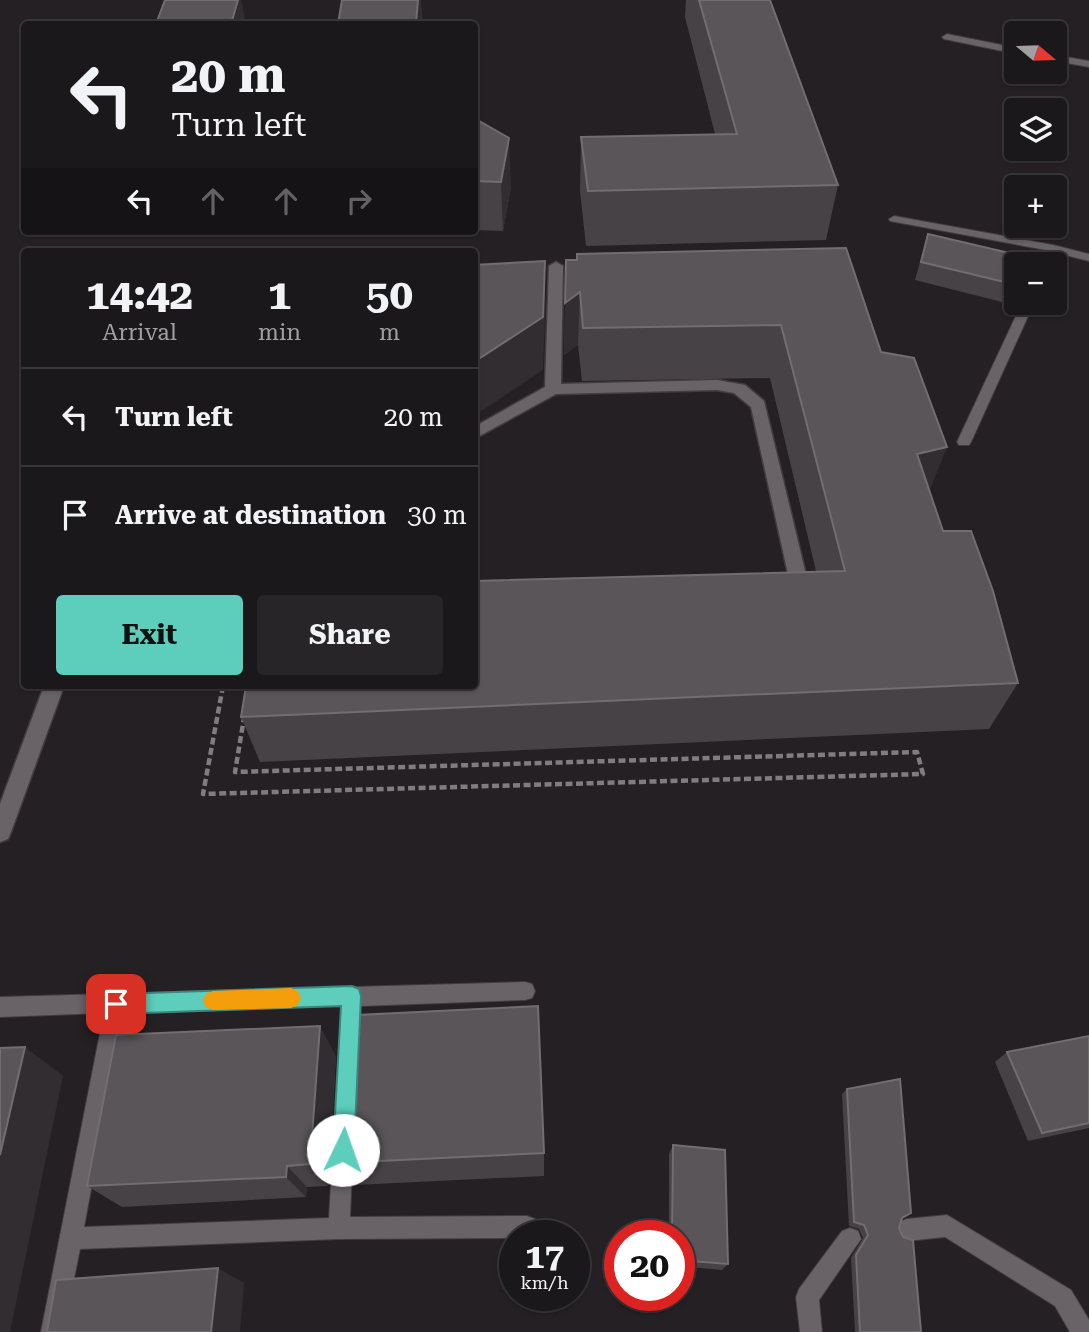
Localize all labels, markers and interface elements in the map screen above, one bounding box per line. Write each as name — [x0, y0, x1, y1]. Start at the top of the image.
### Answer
north arrow — [1004, 21, 1068, 84]
map controls — [1004, 21, 1067, 315]
text: 20 m — [171, 47, 286, 104]
icon: left — [56, 49, 147, 140]
button: layers — [1004, 98, 1067, 161]
text: Turn left — [171, 106, 306, 144]
button: + — [1004, 175, 1067, 238]
icon: left — [121, 182, 159, 220]
icon: ahead — [194, 182, 232, 220]
icon: ahead — [267, 182, 305, 220]
icon: right — [340, 182, 378, 220]
button: − — [1004, 252, 1067, 315]
text: 14:42 — [86, 270, 193, 319]
text: 1 — [268, 270, 291, 319]
text: 50 — [366, 270, 413, 319]
text: Arrival — [102, 319, 177, 346]
text: min — [258, 319, 301, 346]
text: m — [379, 319, 400, 346]
icon: left — [56, 398, 94, 436]
text: Turn left — [115, 402, 233, 432]
text: 20 m — [384, 402, 443, 432]
icon: arrive — [56, 496, 94, 534]
text: Arrive at destination — [115, 500, 386, 530]
text: 30 m — [407, 500, 467, 530]
button: Exit — [56, 595, 243, 675]
button: Share — [257, 595, 443, 675]
pin — [86, 974, 146, 1034]
icon: arrive — [97, 985, 135, 1023]
position arrow — [306, 1113, 380, 1187]
speed limit sign: 20 — [604, 1220, 695, 1311]
text: 17 — [525, 1236, 564, 1277]
text: km/h — [520, 1272, 569, 1293]

